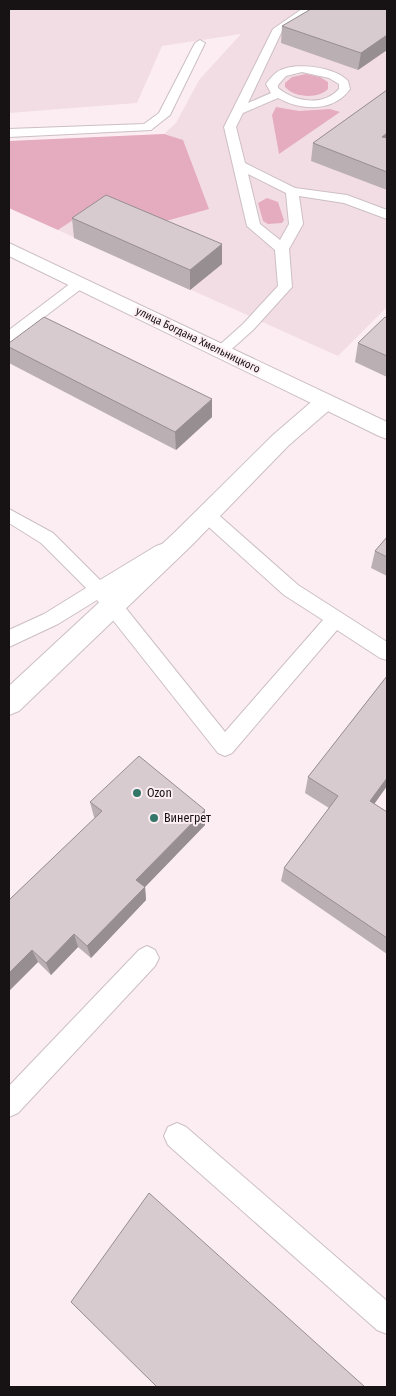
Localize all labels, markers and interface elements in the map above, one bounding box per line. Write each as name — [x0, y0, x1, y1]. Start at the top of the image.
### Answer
street label: улица Богдана Хмельницкого — [134, 304, 262, 376]
place label: Ozon — [147, 786, 172, 800]
marker: Ozon — [131, 787, 143, 799]
place label: Винегрет — [164, 811, 211, 825]
marker: Винегрет — [148, 812, 160, 824]

